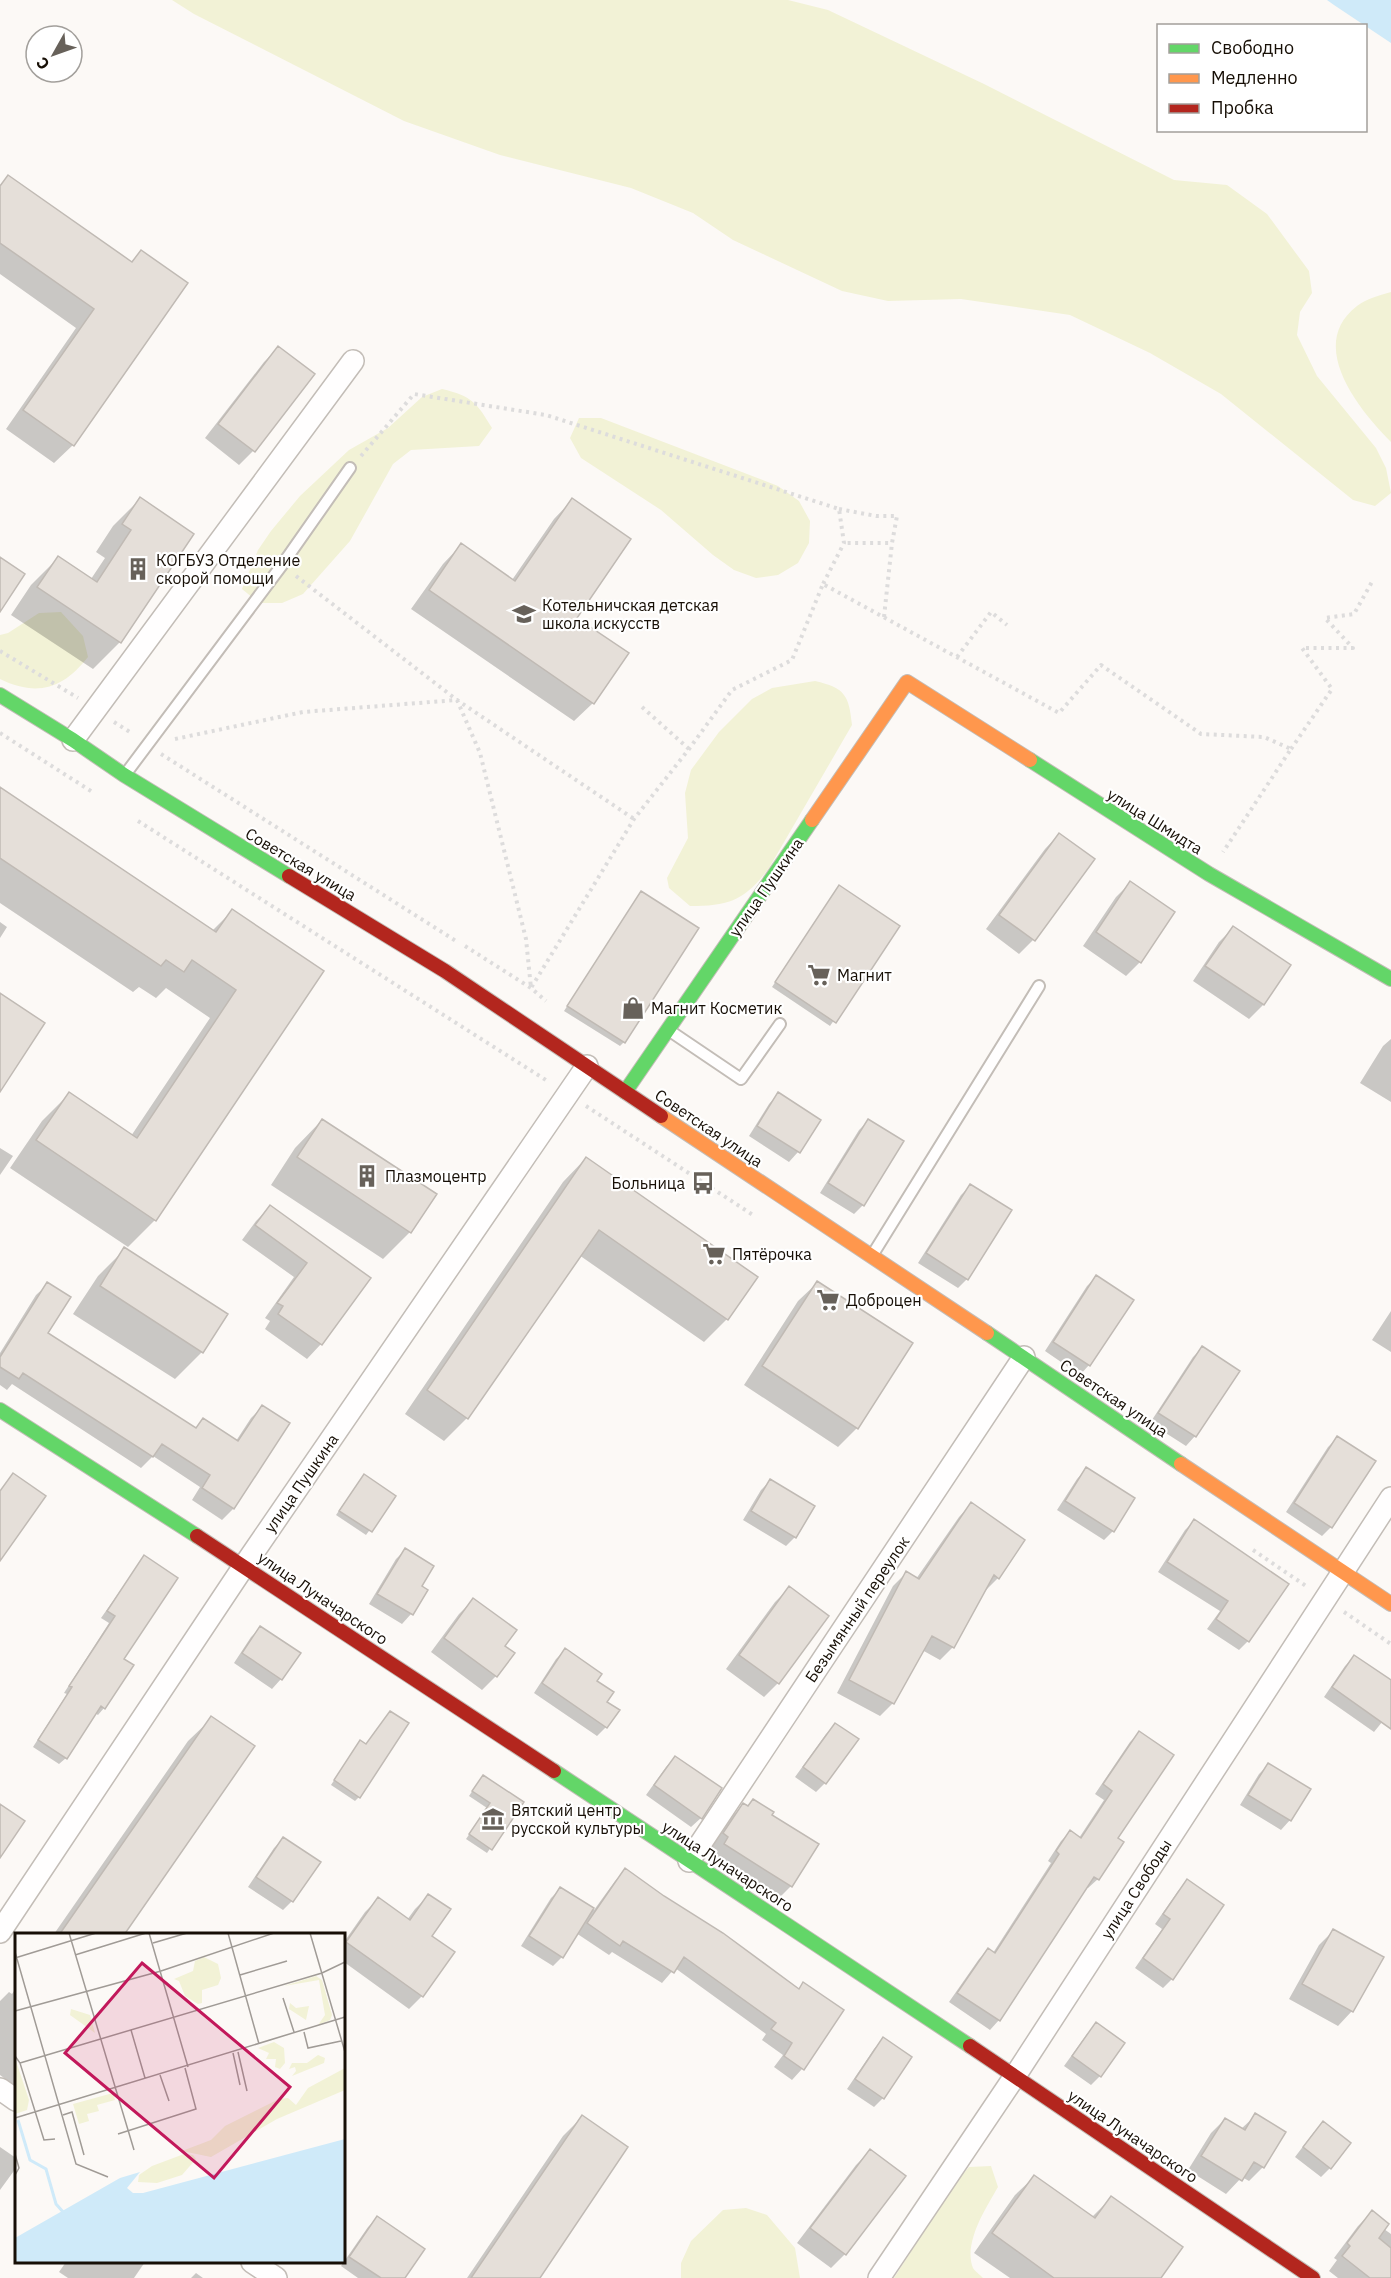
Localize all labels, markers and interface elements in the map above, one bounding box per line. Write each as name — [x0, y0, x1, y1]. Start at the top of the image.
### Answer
north arrow — [24, 24, 84, 84]
legend — [1157, 24, 1367, 132]
text: Свободно — [1211, 36, 1294, 59]
text: С — [31, 53, 54, 74]
text: Медленно — [1211, 66, 1298, 89]
text: Пробка — [1211, 96, 1274, 119]
place label: КОГБУЗ Отделение скорой помощи — [156, 550, 300, 588]
building icon: КОГБУЗ Отделение скорой помощи — [125, 556, 151, 582]
place label: Котельничская детская школа искусств — [542, 595, 719, 633]
school or university icon: Котельничская детская школа искусств — [511, 601, 537, 627]
street label: улица Шмидта — [1104, 784, 1207, 859]
street label: Советская улица — [242, 823, 360, 905]
street label: улица Пушкина — [725, 833, 808, 940]
supermarket icon: Магнит — [806, 962, 832, 988]
place label: Магнит — [837, 965, 892, 985]
shop icon: Магнит Косметик — [620, 995, 646, 1021]
place label: Магнит Косметик — [651, 998, 783, 1018]
street label: Советская улица — [651, 1085, 767, 1172]
building icon: Плазмоцентр — [354, 1163, 380, 1189]
place label: Плазмоцентр — [385, 1166, 486, 1186]
bus stop icon: Больница — [690, 1170, 716, 1196]
place label: Больница — [612, 1173, 685, 1193]
supermarket icon: Пятёрочка — [701, 1241, 727, 1267]
place label: Пятёрочка — [732, 1244, 812, 1264]
supermarket icon: Доброцен — [815, 1287, 841, 1313]
place label: Доброцен — [846, 1290, 922, 1310]
street label: Советская улица — [1056, 1355, 1172, 1442]
street label: улица Пушкина — [260, 1429, 343, 1536]
street label: Безымянный переулок — [801, 1532, 914, 1686]
street label: улица Луначарского — [254, 1547, 392, 1649]
place label: Вятский центр русской культуры — [511, 1800, 644, 1838]
museum icon: Вятский центр русской культуры — [480, 1806, 506, 1832]
street label: улица Луначарского — [659, 1816, 797, 1916]
street label: улица Свободы — [1096, 1835, 1176, 1943]
inset map — [15, 1933, 345, 2263]
street label: улица Луначарского — [1064, 2085, 1202, 2187]

